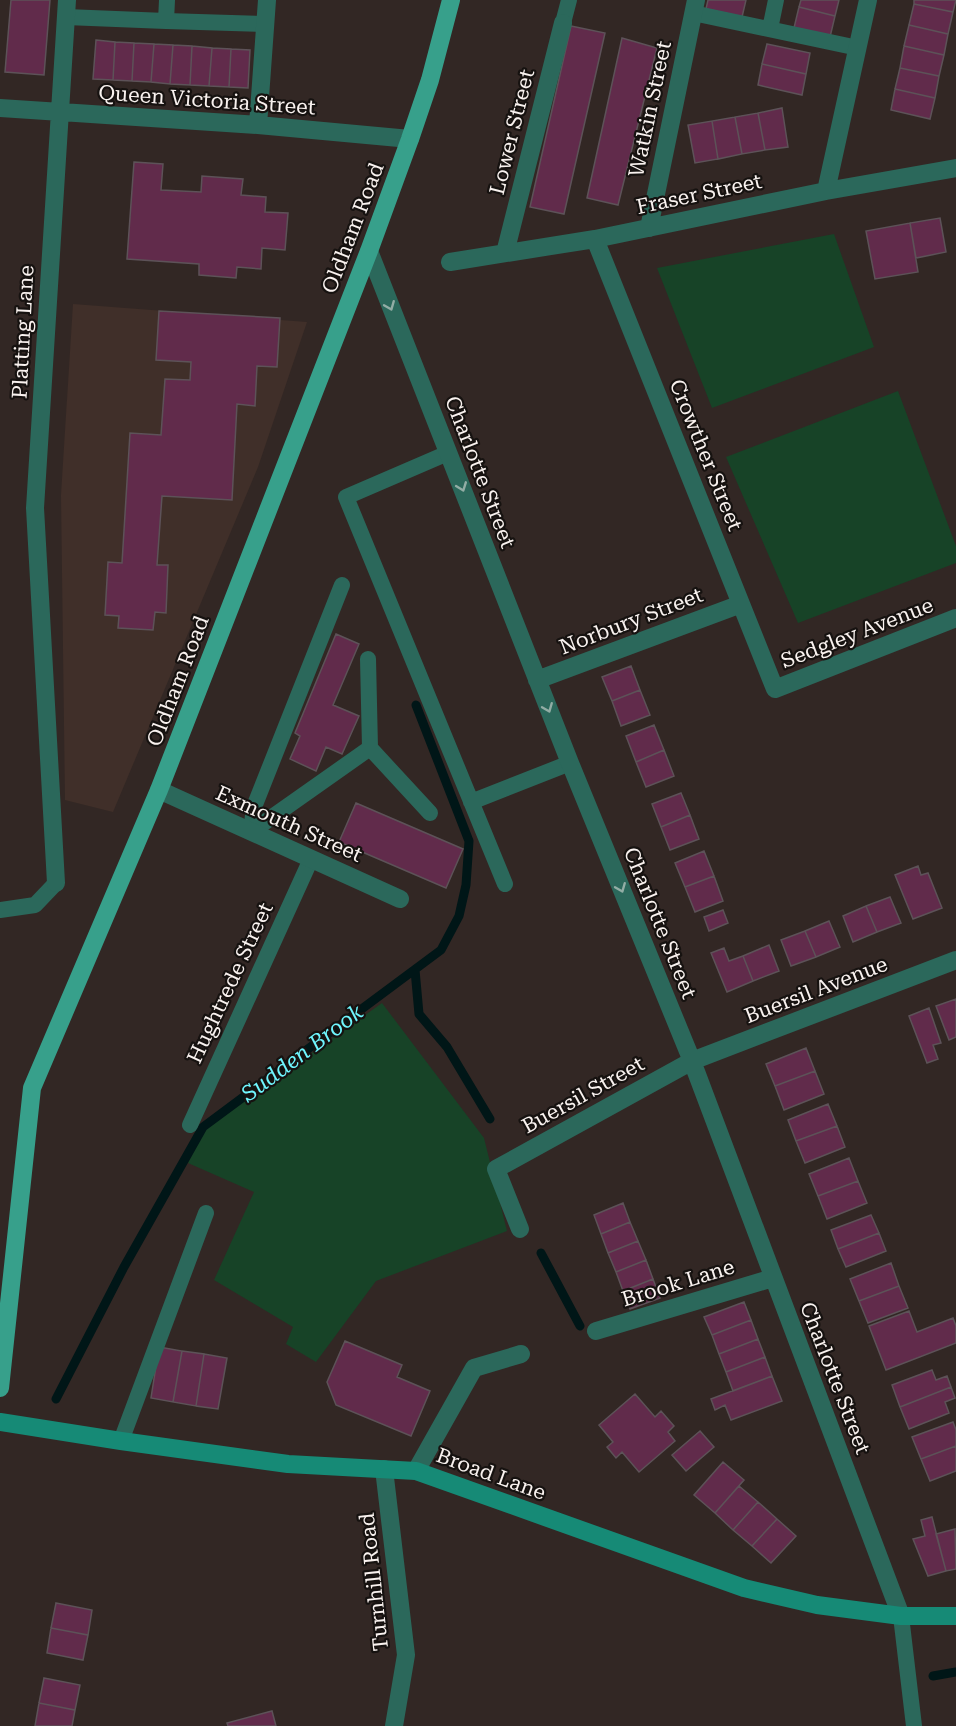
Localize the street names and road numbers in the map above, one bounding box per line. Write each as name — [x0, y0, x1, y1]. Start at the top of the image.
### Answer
street label: Watkin Street — [624, 39, 676, 179]
street label: Lower Street — [485, 67, 539, 197]
street label: Queen Victoria Street — [98, 80, 317, 120]
street label: Oldham Road — [317, 159, 389, 297]
street label: Fraser Street — [634, 169, 764, 219]
street label: Platting Lane — [8, 264, 38, 400]
street label: Crowther Street — [665, 376, 747, 534]
street label: Charlotte Street — [440, 393, 520, 551]
street label: Norbury Street — [556, 583, 706, 659]
street label: Sedgley Avenue — [777, 593, 937, 673]
street label: Oldham Road — [142, 612, 214, 750]
street label: Exmouth Street — [212, 781, 366, 867]
street label: Charlotte Street — [619, 844, 701, 1002]
street label: Hughtrede Street — [182, 899, 278, 1067]
street label: Buersil Avenue — [741, 952, 891, 1028]
street label: Buersil Street — [518, 1052, 648, 1138]
street label: Brook Lane — [619, 1254, 737, 1312]
street label: Charlotte Street — [795, 1299, 875, 1457]
street label: Broad Lane — [433, 1443, 549, 1505]
street label: Turnhill Road — [355, 1511, 393, 1652]

